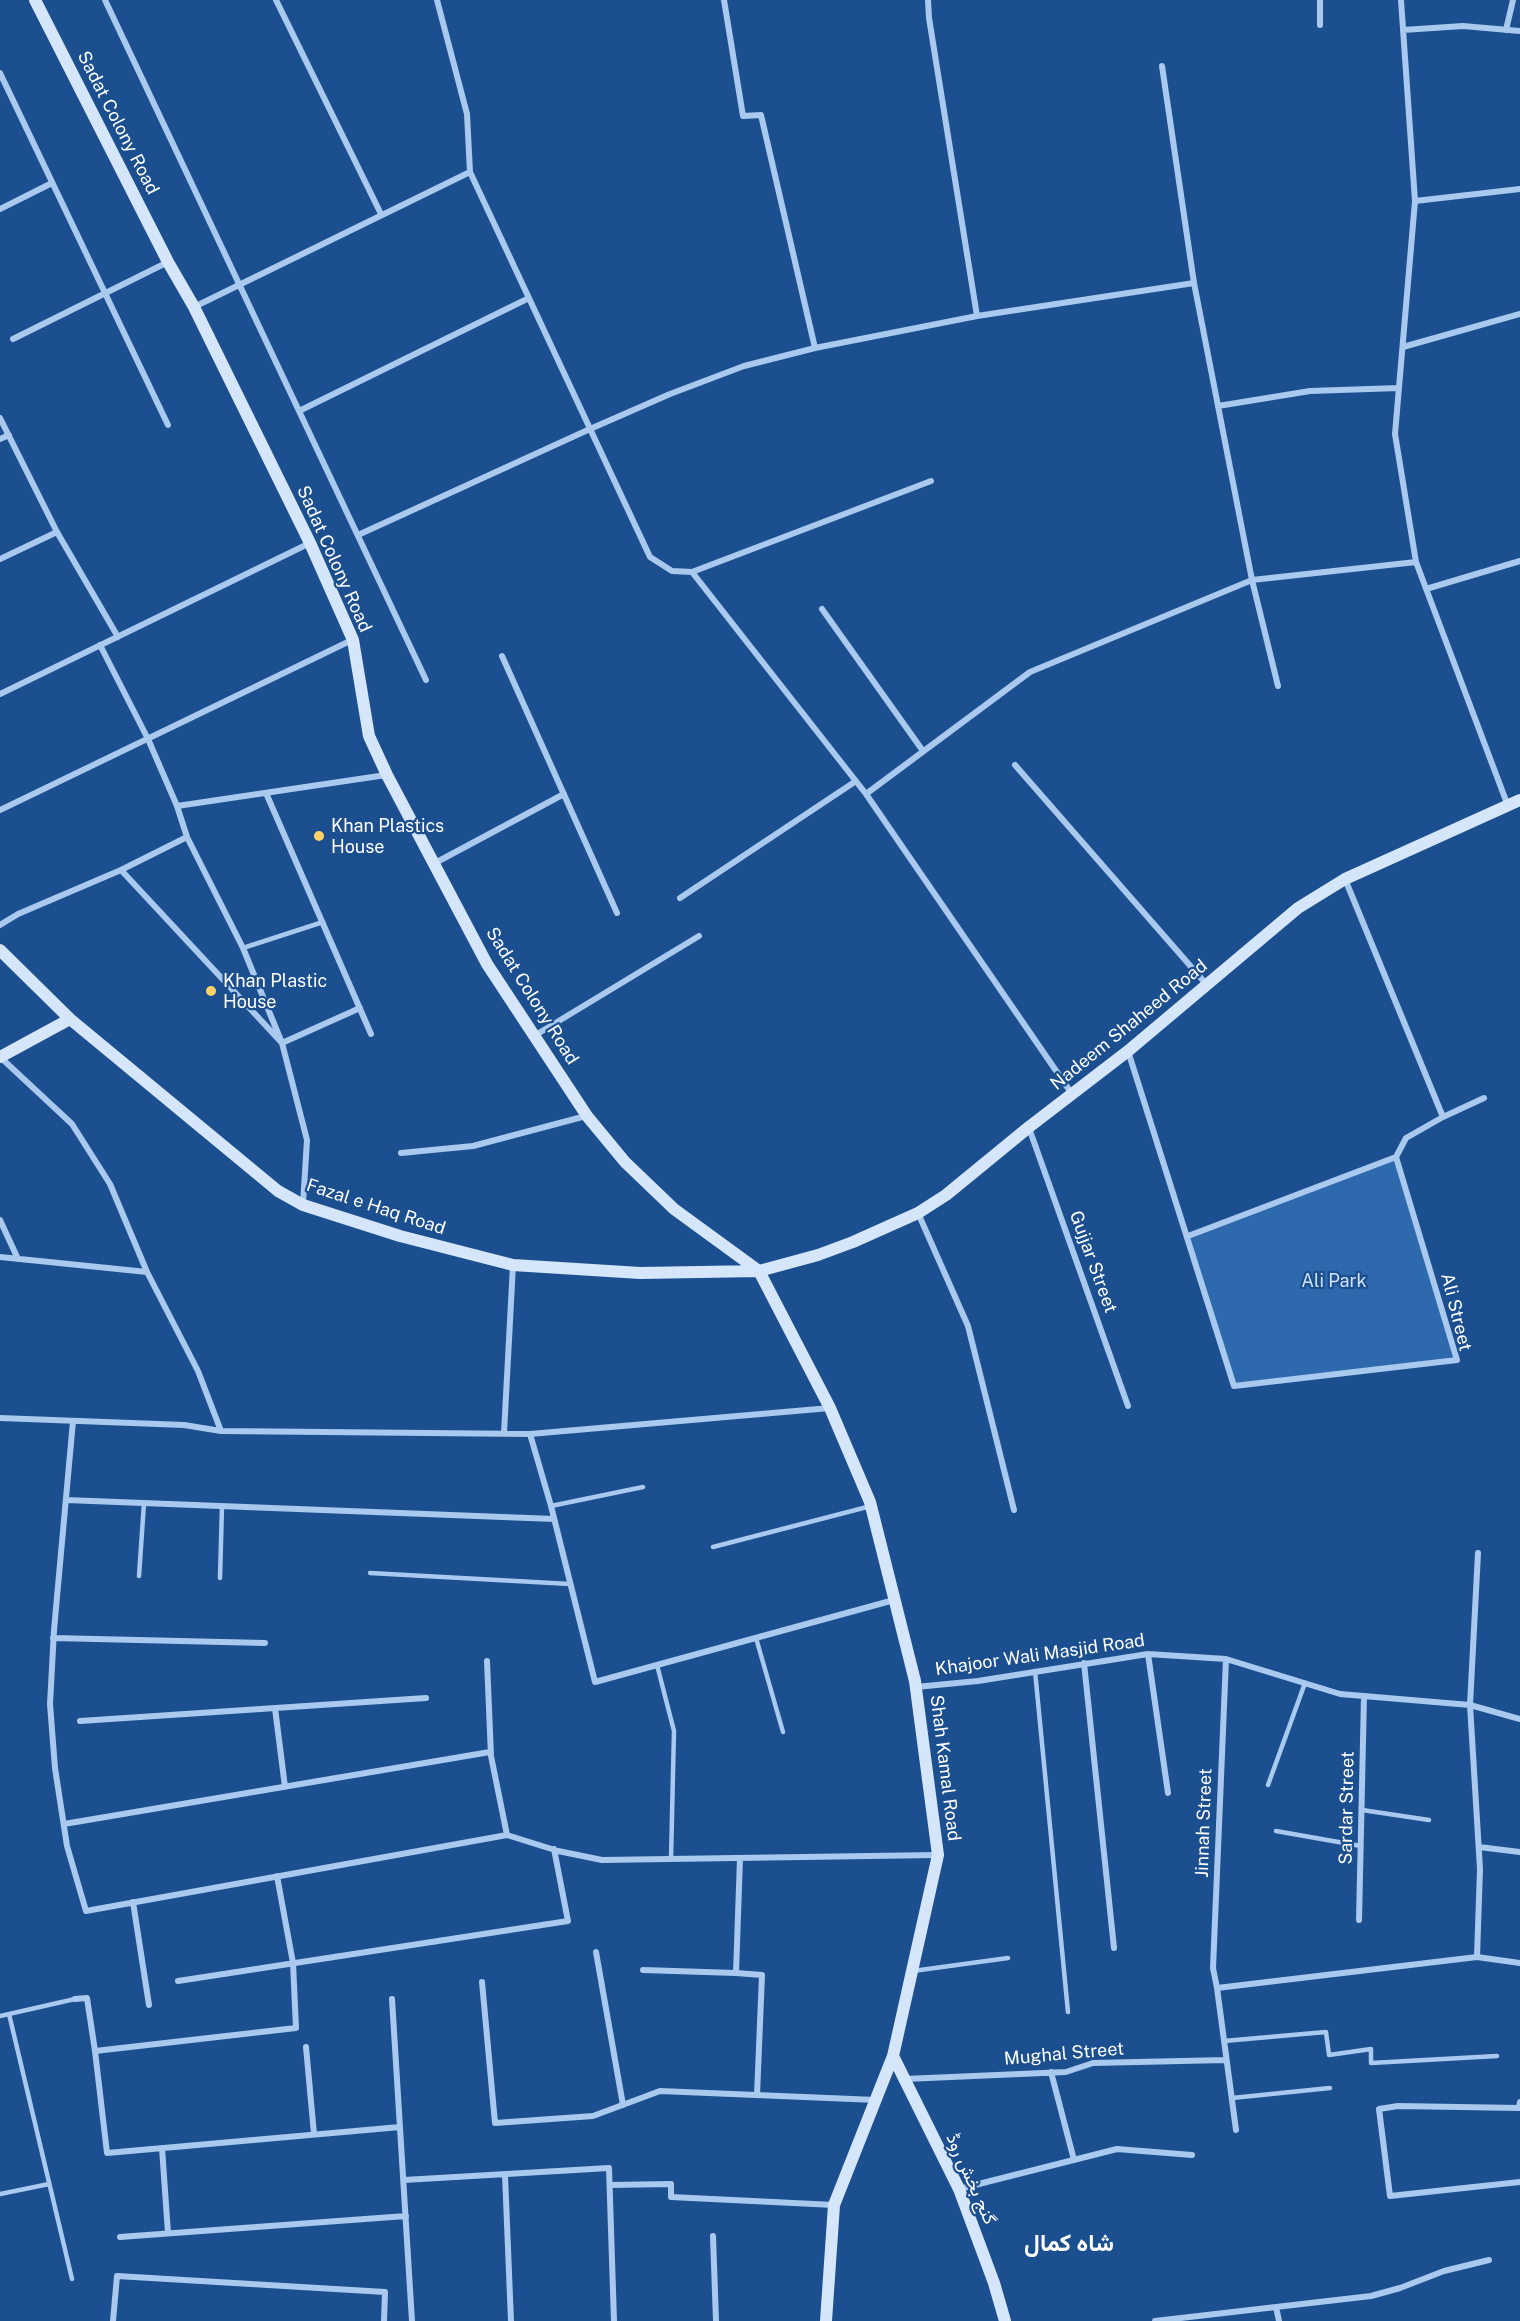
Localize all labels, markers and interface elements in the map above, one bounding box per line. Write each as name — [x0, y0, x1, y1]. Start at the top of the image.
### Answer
street label: Sadat Colony Road — [72, 48, 164, 198]
street label: Sadat Colony Road — [292, 482, 376, 636]
place label: Khan Plastics House — [331, 815, 444, 858]
marker: Khan Plastics House — [312, 829, 326, 843]
street label: Sadat Colony Road — [481, 923, 583, 1069]
street label: Nadeem Shaheed Road — [1046, 955, 1212, 1095]
place label: Khan Plastic House — [223, 970, 327, 1012]
marker: Khan Plastic House — [204, 984, 218, 998]
street label: Fazal e Haq Road — [304, 1174, 448, 1240]
street label: Gujjar Street — [1065, 1208, 1121, 1316]
park label: Ali Park — [1301, 1270, 1367, 1292]
street label: Ali Street — [1436, 1271, 1476, 1353]
street label: Khajoor Wali Masjid Road — [934, 1630, 1146, 1680]
street label: Shah Kamal Road — [925, 1694, 965, 1842]
street label: Sardar Street — [1335, 1751, 1359, 1865]
street label: Jinnah Street — [1191, 1768, 1217, 1878]
street label: Mughal Street — [1003, 2038, 1125, 2070]
street label: گنج بخش روڈ — [941, 2130, 1001, 2228]
district label: شاہ کمال — [1024, 2230, 1114, 2258]

